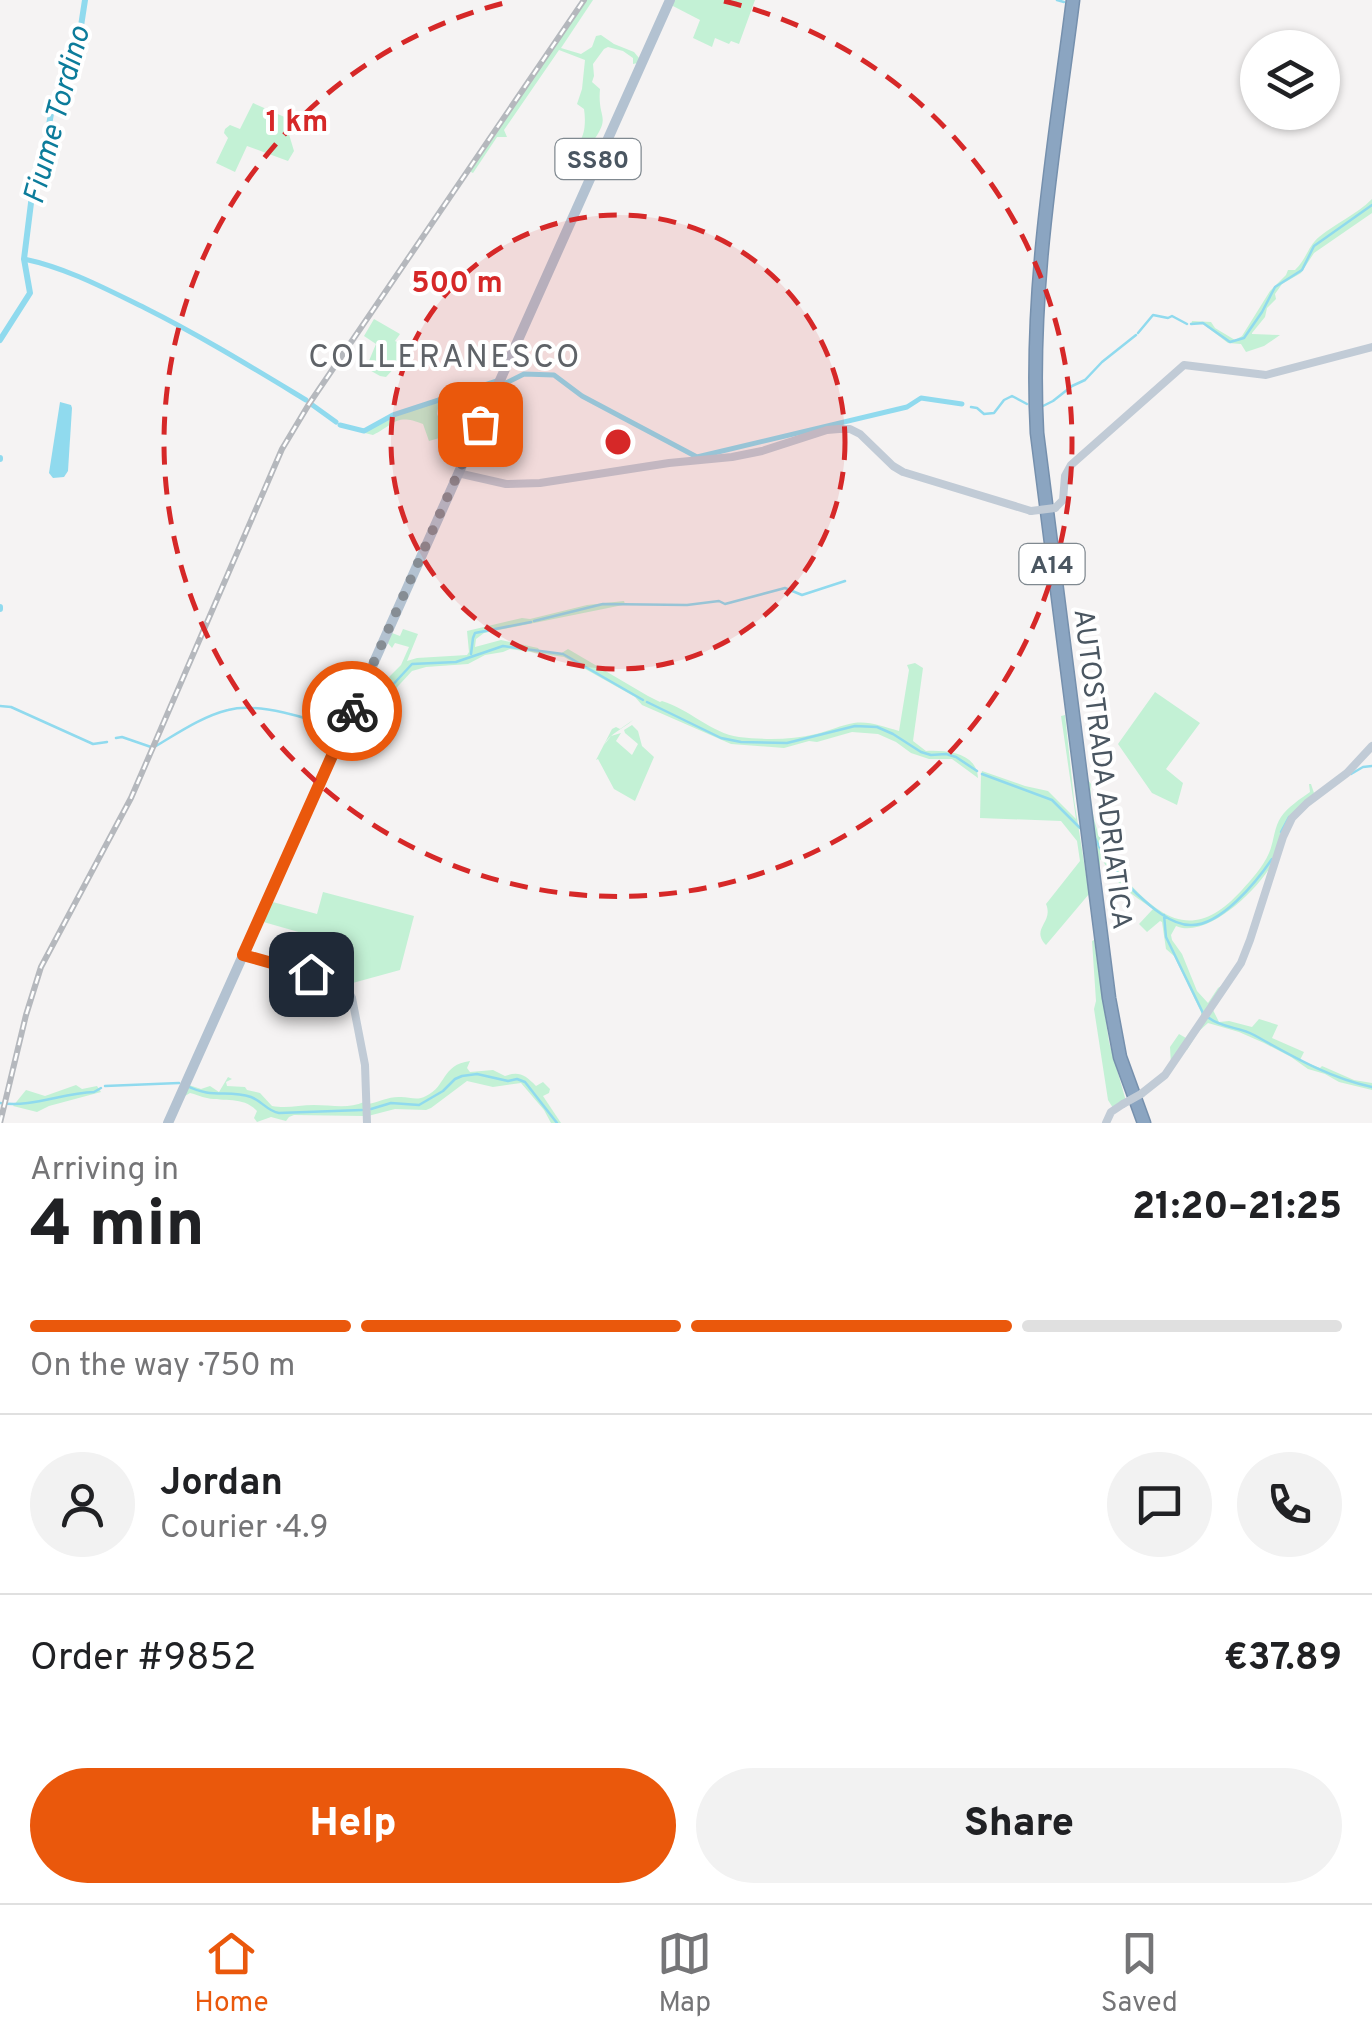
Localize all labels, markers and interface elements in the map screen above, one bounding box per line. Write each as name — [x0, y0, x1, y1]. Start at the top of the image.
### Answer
water label: Fiume Tordino — [17, 23, 100, 209]
map controls — [1240, 30, 1340, 130]
button: layers — [1240, 30, 1340, 130]
text: 1 km — [266, 105, 328, 142]
road number: SS80 — [556, 139, 640, 179]
text: 500 m — [411, 266, 503, 303]
district label: COLLERANESCO — [308, 339, 582, 379]
pin — [438, 382, 523, 467]
icon: bag — [453, 397, 508, 452]
centre of rings — [600, 424, 636, 460]
road number: A14 — [1020, 544, 1084, 584]
street label: AUTOSTRADA ADRIATICA — [1063, 607, 1139, 932]
courier — [302, 661, 402, 761]
icon: bike — [325, 684, 380, 739]
pin — [269, 932, 354, 1017]
icon: home — [284, 947, 339, 1002]
text: Arriving in — [30, 1151, 179, 1191]
text: 21:20–21:25 — [1132, 1184, 1342, 1233]
text: 4 min — [30, 1187, 205, 1269]
text: On the way · 750 m — [30, 1347, 295, 1387]
button: person — [30, 1452, 135, 1557]
button: chat — [1107, 1452, 1212, 1557]
button: phone — [1237, 1452, 1342, 1557]
text: Jordan — [160, 1460, 283, 1509]
text: Courier · 4.9 — [160, 1509, 329, 1549]
text: Order #9852 — [30, 1635, 256, 1684]
text: €37.89 — [1224, 1635, 1342, 1684]
button: Help — [30, 1768, 676, 1883]
button: Share — [696, 1768, 1342, 1883]
tab: Home — [194, 1926, 269, 2022]
tab: Map — [657, 1926, 712, 2022]
tab: Saved — [1101, 1926, 1178, 2022]

